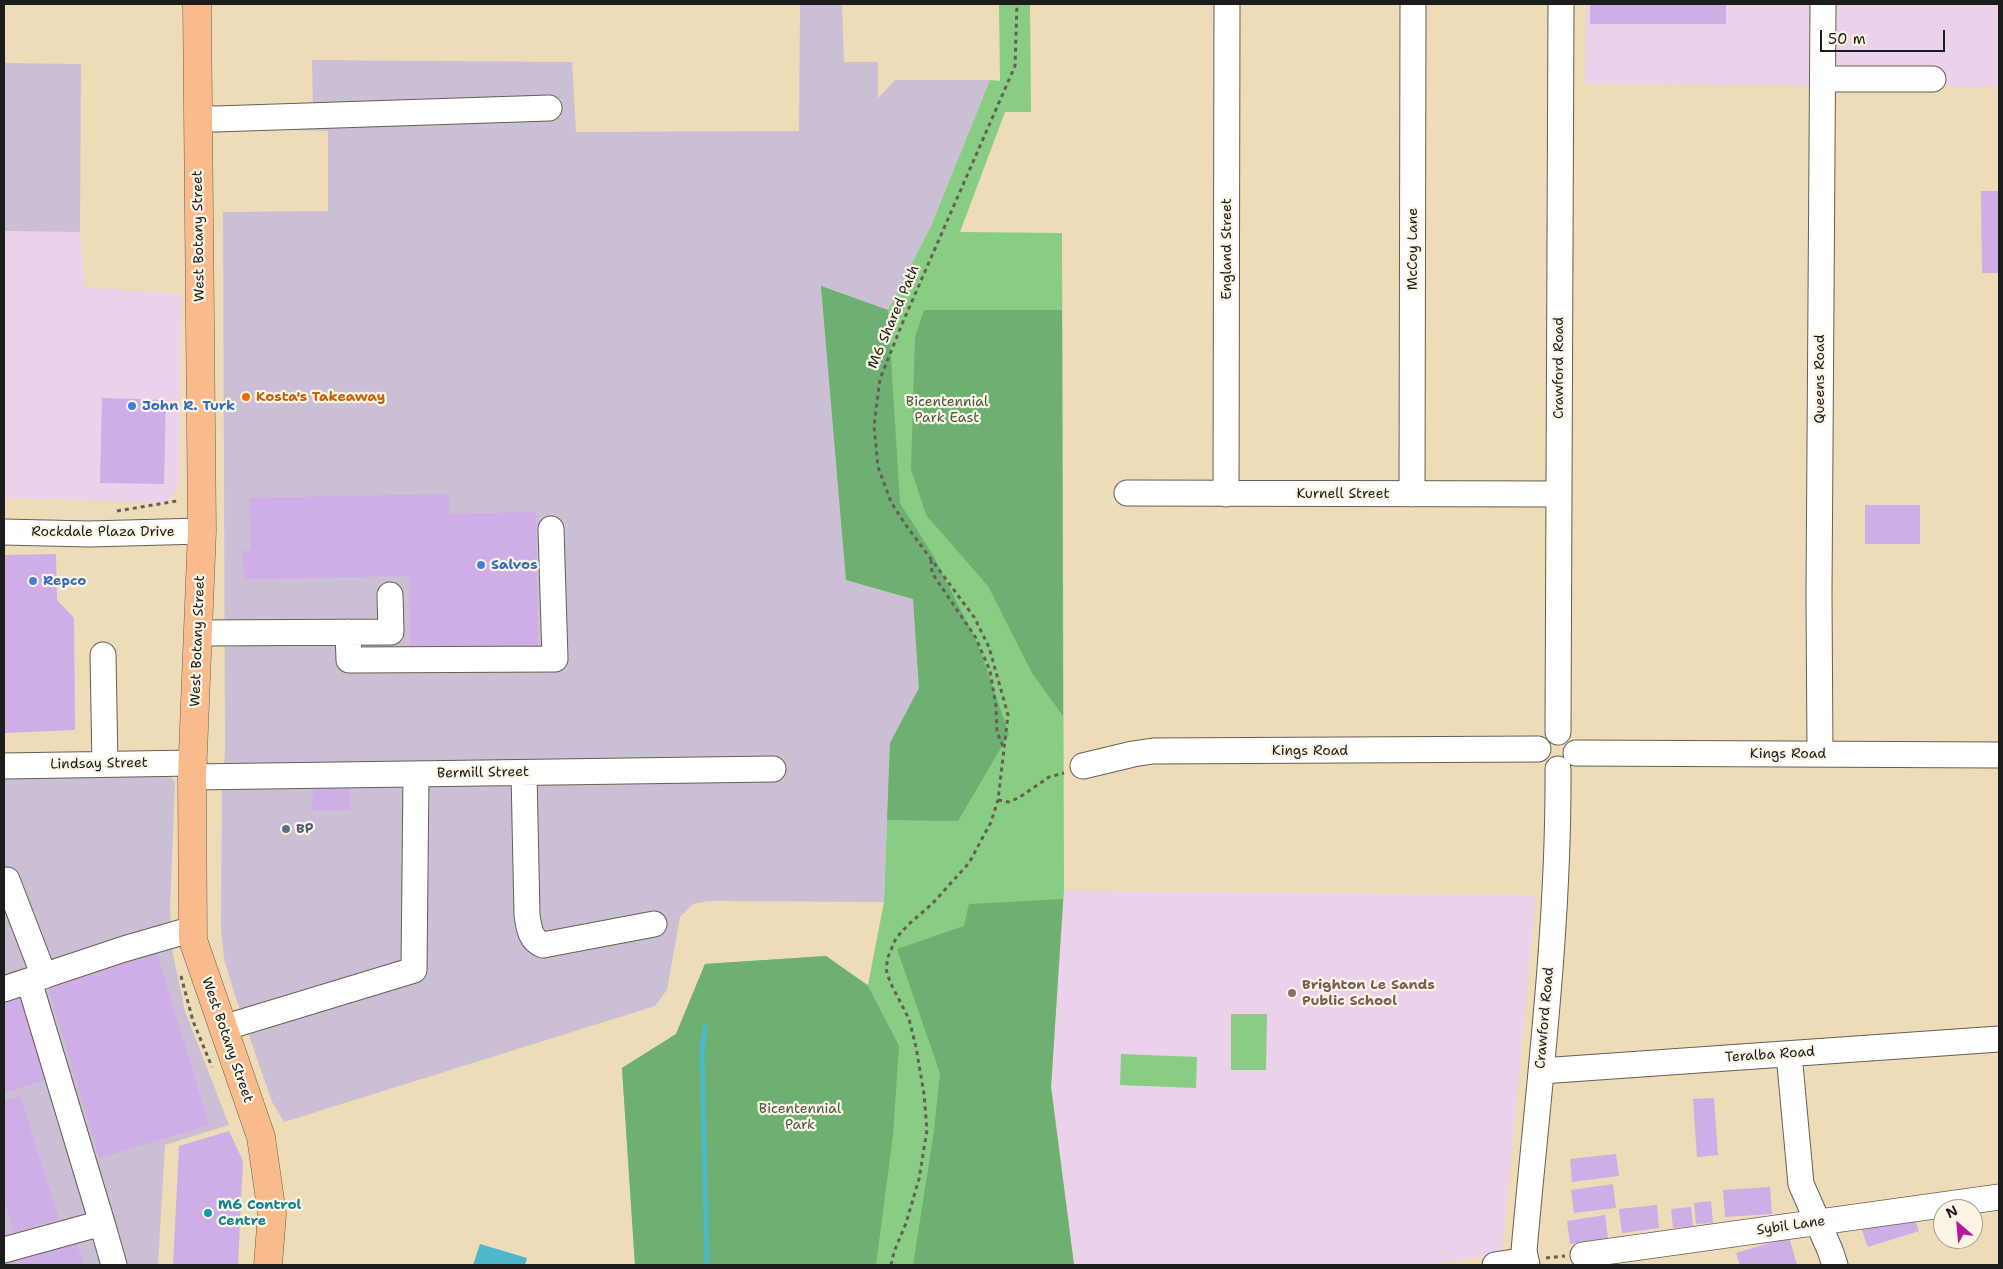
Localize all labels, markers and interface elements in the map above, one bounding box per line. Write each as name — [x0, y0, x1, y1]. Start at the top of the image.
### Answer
scale bar — [1823, 20, 1948, 52]
text: 50 m — [1828, 29, 1866, 49]
street label: West Botany Street — [189, 170, 209, 302]
street label: England Street — [1219, 198, 1235, 300]
street label: McCoy Lane — [1405, 208, 1421, 290]
street label: M6 Shared Path — [865, 263, 923, 371]
street label: Crawford Road — [1551, 317, 1567, 419]
street label: Queens Road — [1812, 334, 1828, 424]
place label: Kosta's Takeaway — [256, 389, 385, 405]
marker: Kosta's Takeaway — [240, 391, 252, 403]
park label: Bicentennial Park East — [906, 394, 988, 427]
place label: John R. Turk — [142, 398, 235, 414]
marker: John R. Turk — [126, 400, 138, 412]
street label: Kurnell Street — [1296, 486, 1390, 502]
street label: Rockdale Plaza Drive — [31, 524, 175, 540]
place label: Salvos — [491, 557, 538, 573]
marker: Salvos — [475, 559, 487, 571]
place label: Repco — [43, 573, 86, 589]
marker: Repco — [27, 575, 39, 587]
street label: West Botany Street — [187, 575, 209, 707]
street label: Kings Road — [1272, 743, 1348, 759]
street label: Kings Road — [1750, 746, 1826, 762]
street label: Lindsay Street — [50, 755, 148, 773]
street label: Bermill Street — [437, 764, 529, 782]
place label: BP — [296, 821, 314, 837]
marker: BP — [280, 823, 292, 835]
street label: Crawford Road — [1532, 966, 1558, 1070]
street label: West Botany Street — [198, 975, 256, 1105]
place label: Brighton Le Sands Public School — [1302, 977, 1435, 1010]
marker: Brighton Le Sands Public School — [1286, 987, 1298, 999]
street label: Teralba Road — [1725, 1043, 1815, 1067]
park label: Bicentennial Park — [759, 1101, 841, 1134]
place label: M6 Control Centre — [218, 1197, 301, 1230]
north arrow — [1933, 1199, 1983, 1249]
text: N — [1943, 1201, 1961, 1222]
marker: M6 Control Centre — [202, 1207, 214, 1219]
street label: Sybil Lane — [1756, 1213, 1826, 1239]

